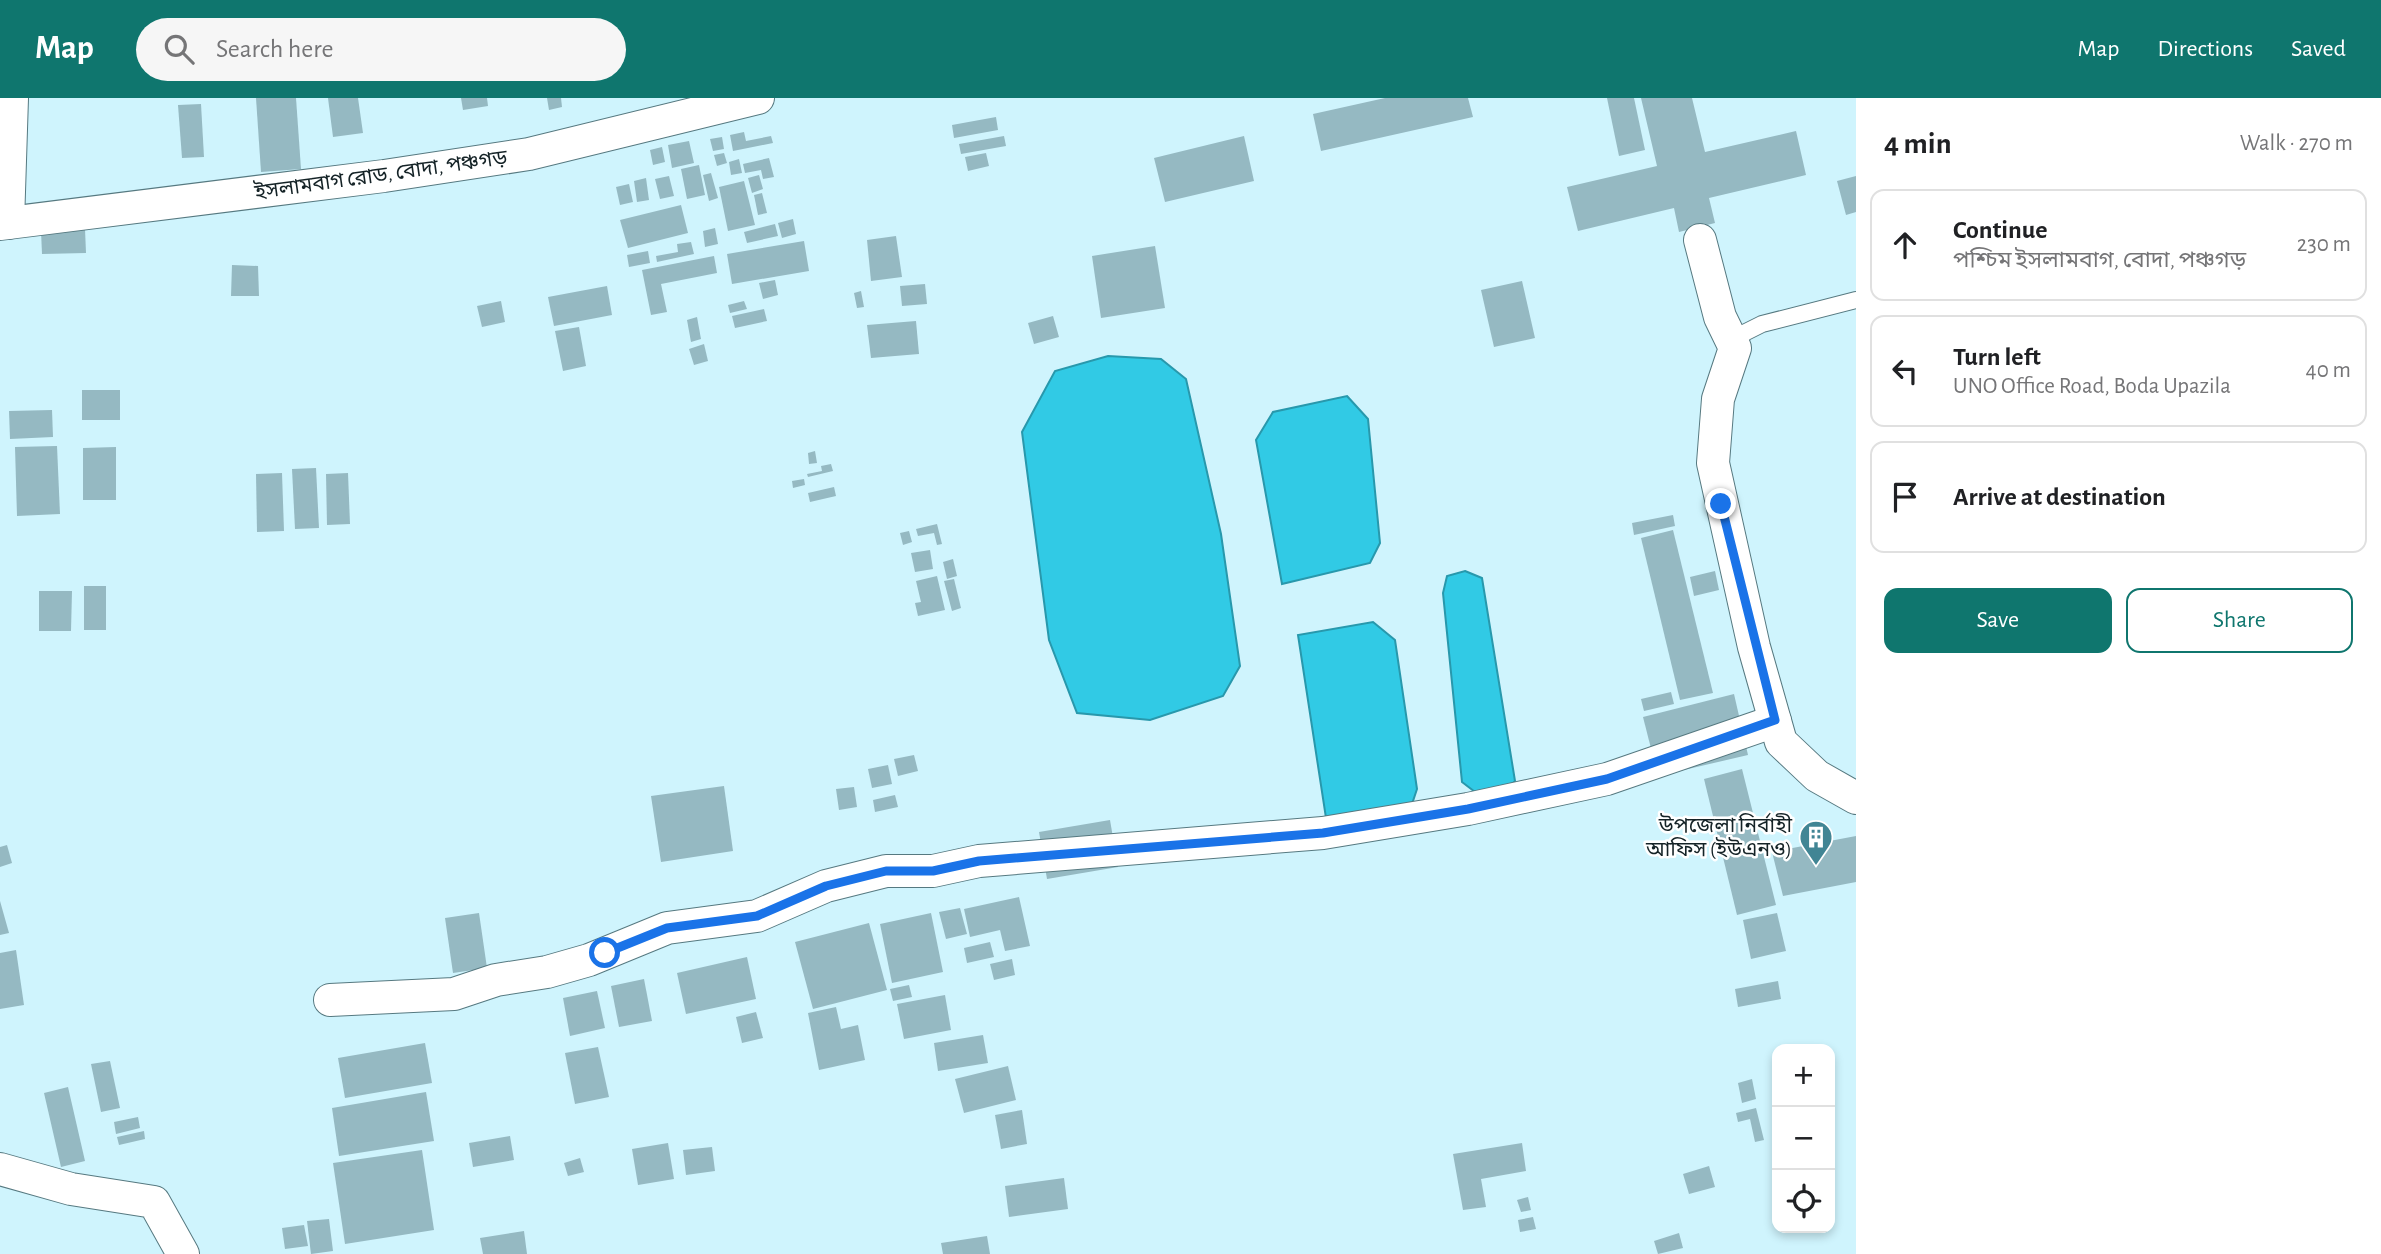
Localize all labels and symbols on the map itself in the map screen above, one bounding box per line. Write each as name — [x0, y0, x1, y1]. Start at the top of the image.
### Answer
street label: ইসলামবাগ রোড, বোদা, পঞ্চগড় — [252, 145, 510, 203]
route end — [1705, 488, 1736, 519]
place label: উপজেলা নির্বাহী আফিস (ইউএনও) — [1645, 812, 1792, 860]
building icon: উপজেলা নির্বাহী আফিস (ইউএনও) — [1797, 818, 1835, 867]
route start — [589, 937, 620, 968]

